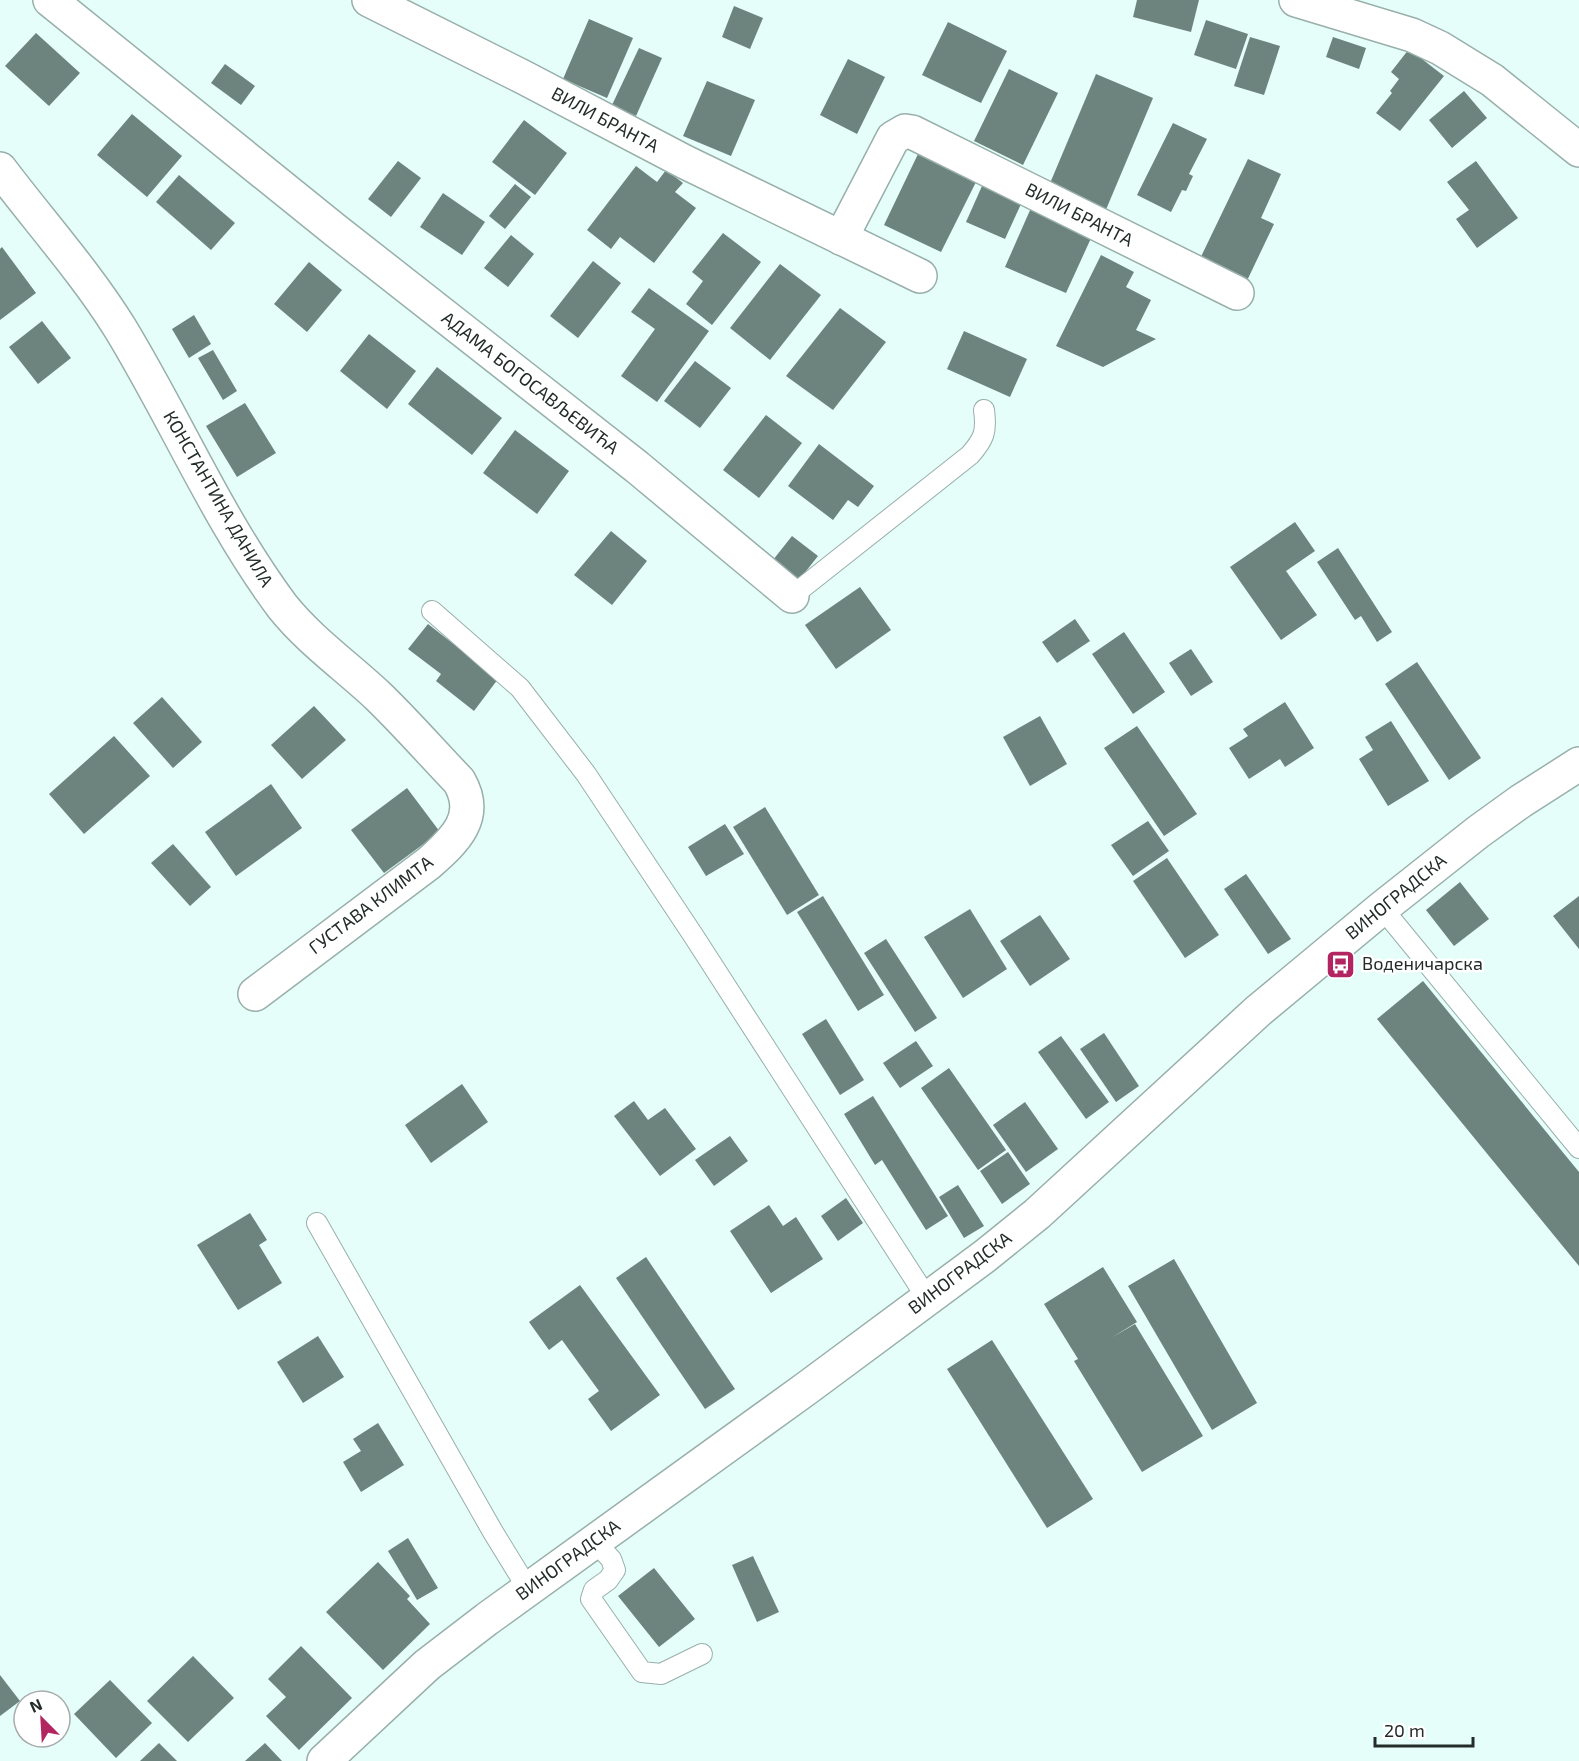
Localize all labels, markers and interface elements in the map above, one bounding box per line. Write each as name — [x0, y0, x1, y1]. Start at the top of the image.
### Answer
street label: ВИЛИ БРАНТА — [548, 82, 663, 157]
street label: ВИЛИ БРАНТА — [1022, 178, 1138, 251]
street label: АДАМА БОГОСАВЉЕВИЋА — [438, 306, 624, 459]
street label: КОНСТАНТИНА ДАНИЛА — [159, 406, 279, 591]
street label: ВИНОГРАДСКА — [1340, 848, 1451, 944]
street label: ГУСТАВА КЛИМТА — [304, 850, 438, 958]
bus stop icon: Воденичарска — [1325, 948, 1357, 980]
place label: Воденичарска — [1362, 952, 1483, 974]
street label: ВИНОГРАДСКА — [903, 1226, 1016, 1318]
street label: ВИНОГРАДСКА — [511, 1514, 624, 1604]
north arrow — [12, 1689, 72, 1749]
text: N — [27, 1694, 45, 1716]
scale bar — [1375, 1710, 1472, 1748]
text: 20 m — [1384, 1719, 1425, 1741]

